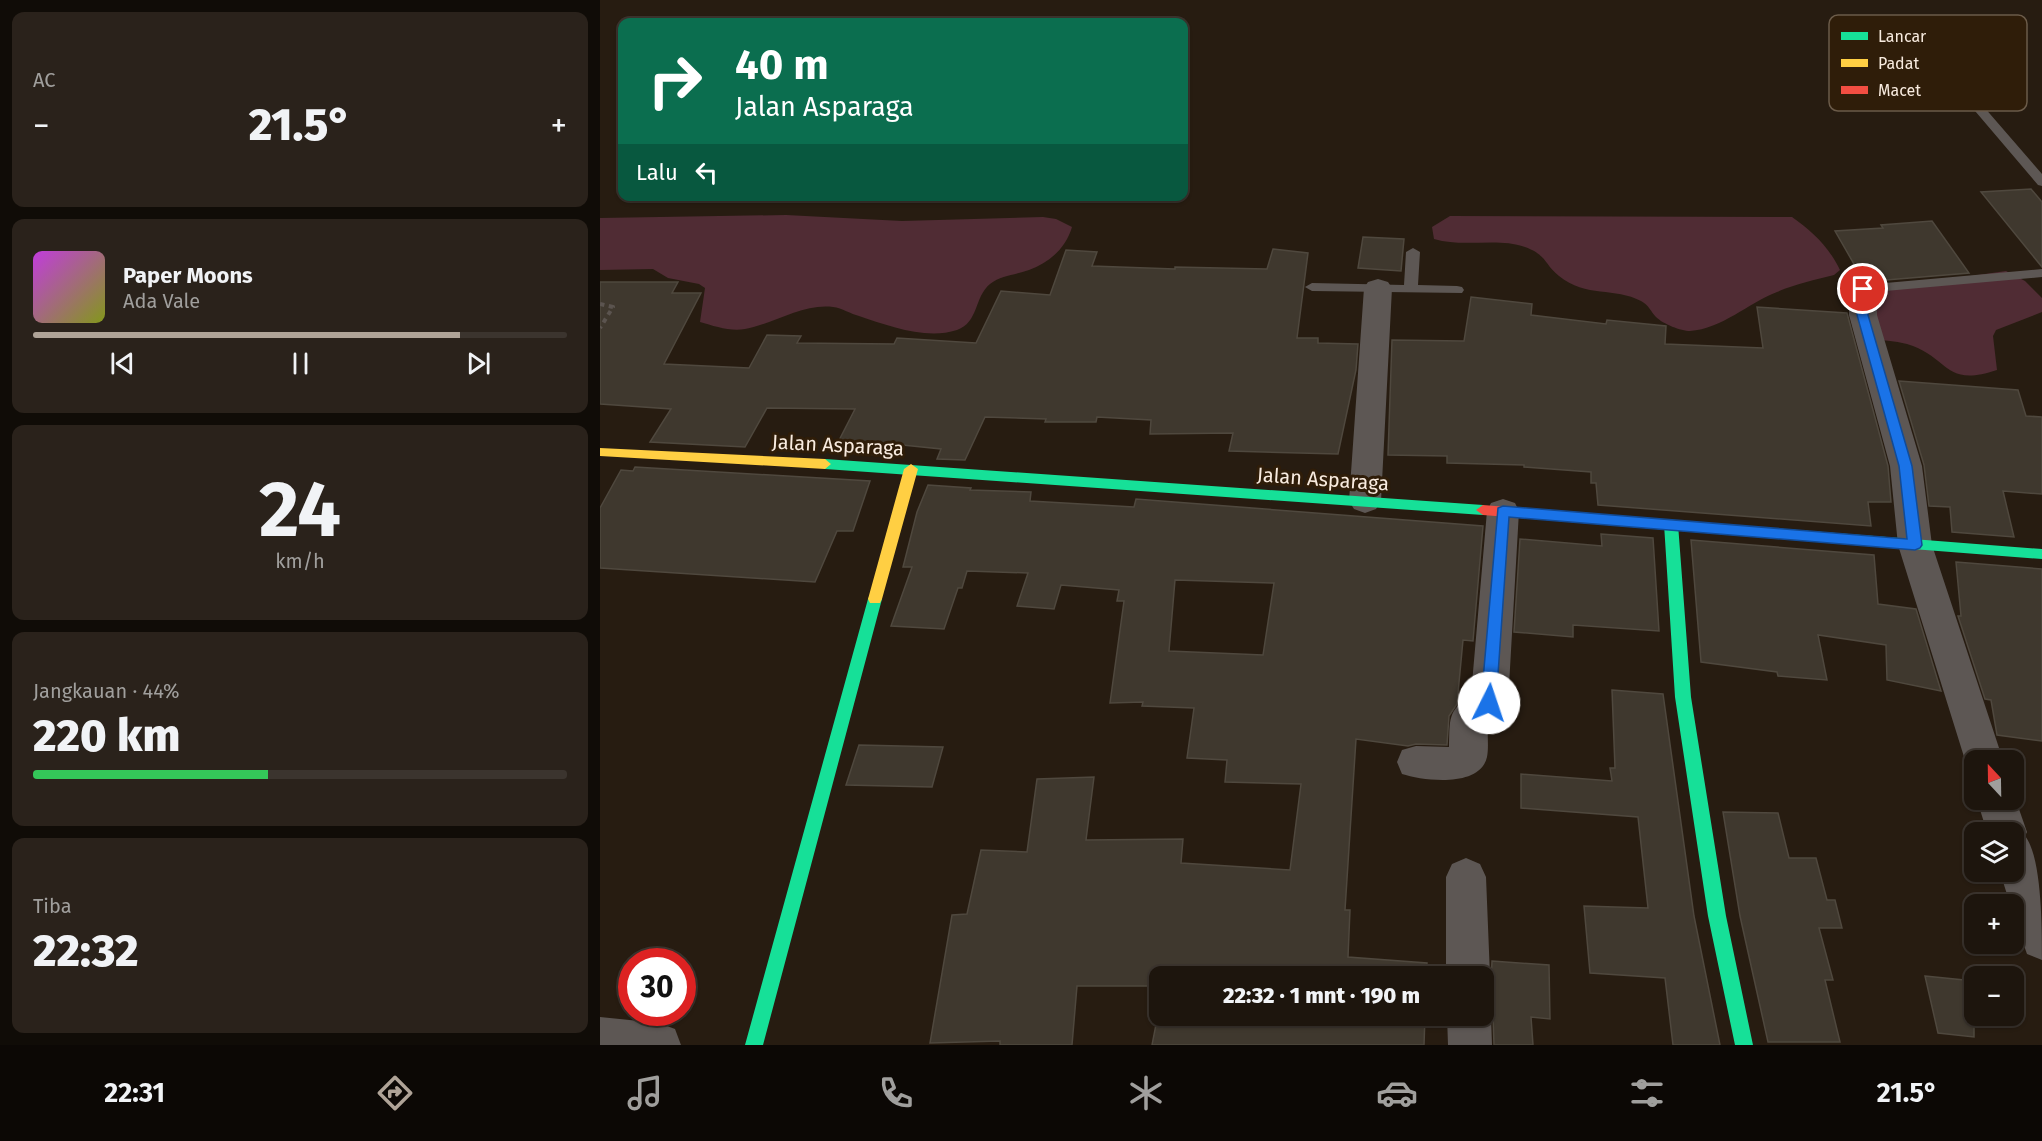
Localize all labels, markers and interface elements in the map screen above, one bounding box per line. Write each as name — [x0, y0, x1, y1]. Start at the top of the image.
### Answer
legend — [1829, 15, 2027, 111]
text: Lancar — [1878, 27, 1927, 46]
text: 40 m — [735, 40, 829, 90]
icon: right — [636, 42, 714, 120]
text: Padat — [1878, 54, 1919, 73]
text: AC — [33, 68, 55, 92]
text: Macet — [1878, 81, 1921, 100]
text: Jalan Asparaga — [735, 91, 914, 123]
text: 21.5° — [249, 98, 351, 152]
text: − — [33, 106, 50, 146]
text: + — [551, 106, 567, 146]
icon: left — [690, 156, 723, 189]
text: Lalu — [636, 159, 678, 186]
text: Paper Moons — [123, 262, 253, 289]
pin — [1837, 263, 1888, 314]
icon: arrive — [1846, 272, 1879, 305]
text: Ada Vale — [123, 289, 200, 313]
icon: previous — [106, 347, 139, 380]
icon: pause — [284, 347, 317, 380]
icon: next — [462, 347, 495, 380]
street label: Jalan Asparaga — [771, 430, 905, 460]
street label: Jalan Asparaga — [1256, 462, 1390, 496]
text: 24 — [259, 463, 341, 557]
text: km/h — [275, 549, 325, 573]
position arrow — [1457, 671, 1521, 735]
text: Jangkauan · 44% — [33, 679, 180, 703]
text: 220 km — [33, 709, 180, 763]
north arrow — [1964, 750, 2024, 810]
map controls — [1964, 750, 2024, 1026]
button: layers — [1964, 822, 2024, 882]
text: Tiba — [33, 894, 72, 918]
button: + — [1964, 894, 2024, 954]
text: 22:32 — [33, 924, 138, 978]
speed limit sign: 30 — [618, 948, 696, 1026]
button: − — [1964, 966, 2024, 1026]
text: 22:32 · 1 mnt · 190 m — [1223, 982, 1420, 1009]
icon: directions — [374, 1072, 416, 1114]
icon: music — [624, 1072, 666, 1114]
icon: phone — [875, 1072, 917, 1114]
icon: climate — [1125, 1072, 1167, 1114]
icon: car — [1376, 1072, 1418, 1114]
icon: filters — [1626, 1072, 1668, 1114]
text: 22:31 — [104, 1077, 165, 1109]
text: 21.5° — [1877, 1077, 1938, 1109]

